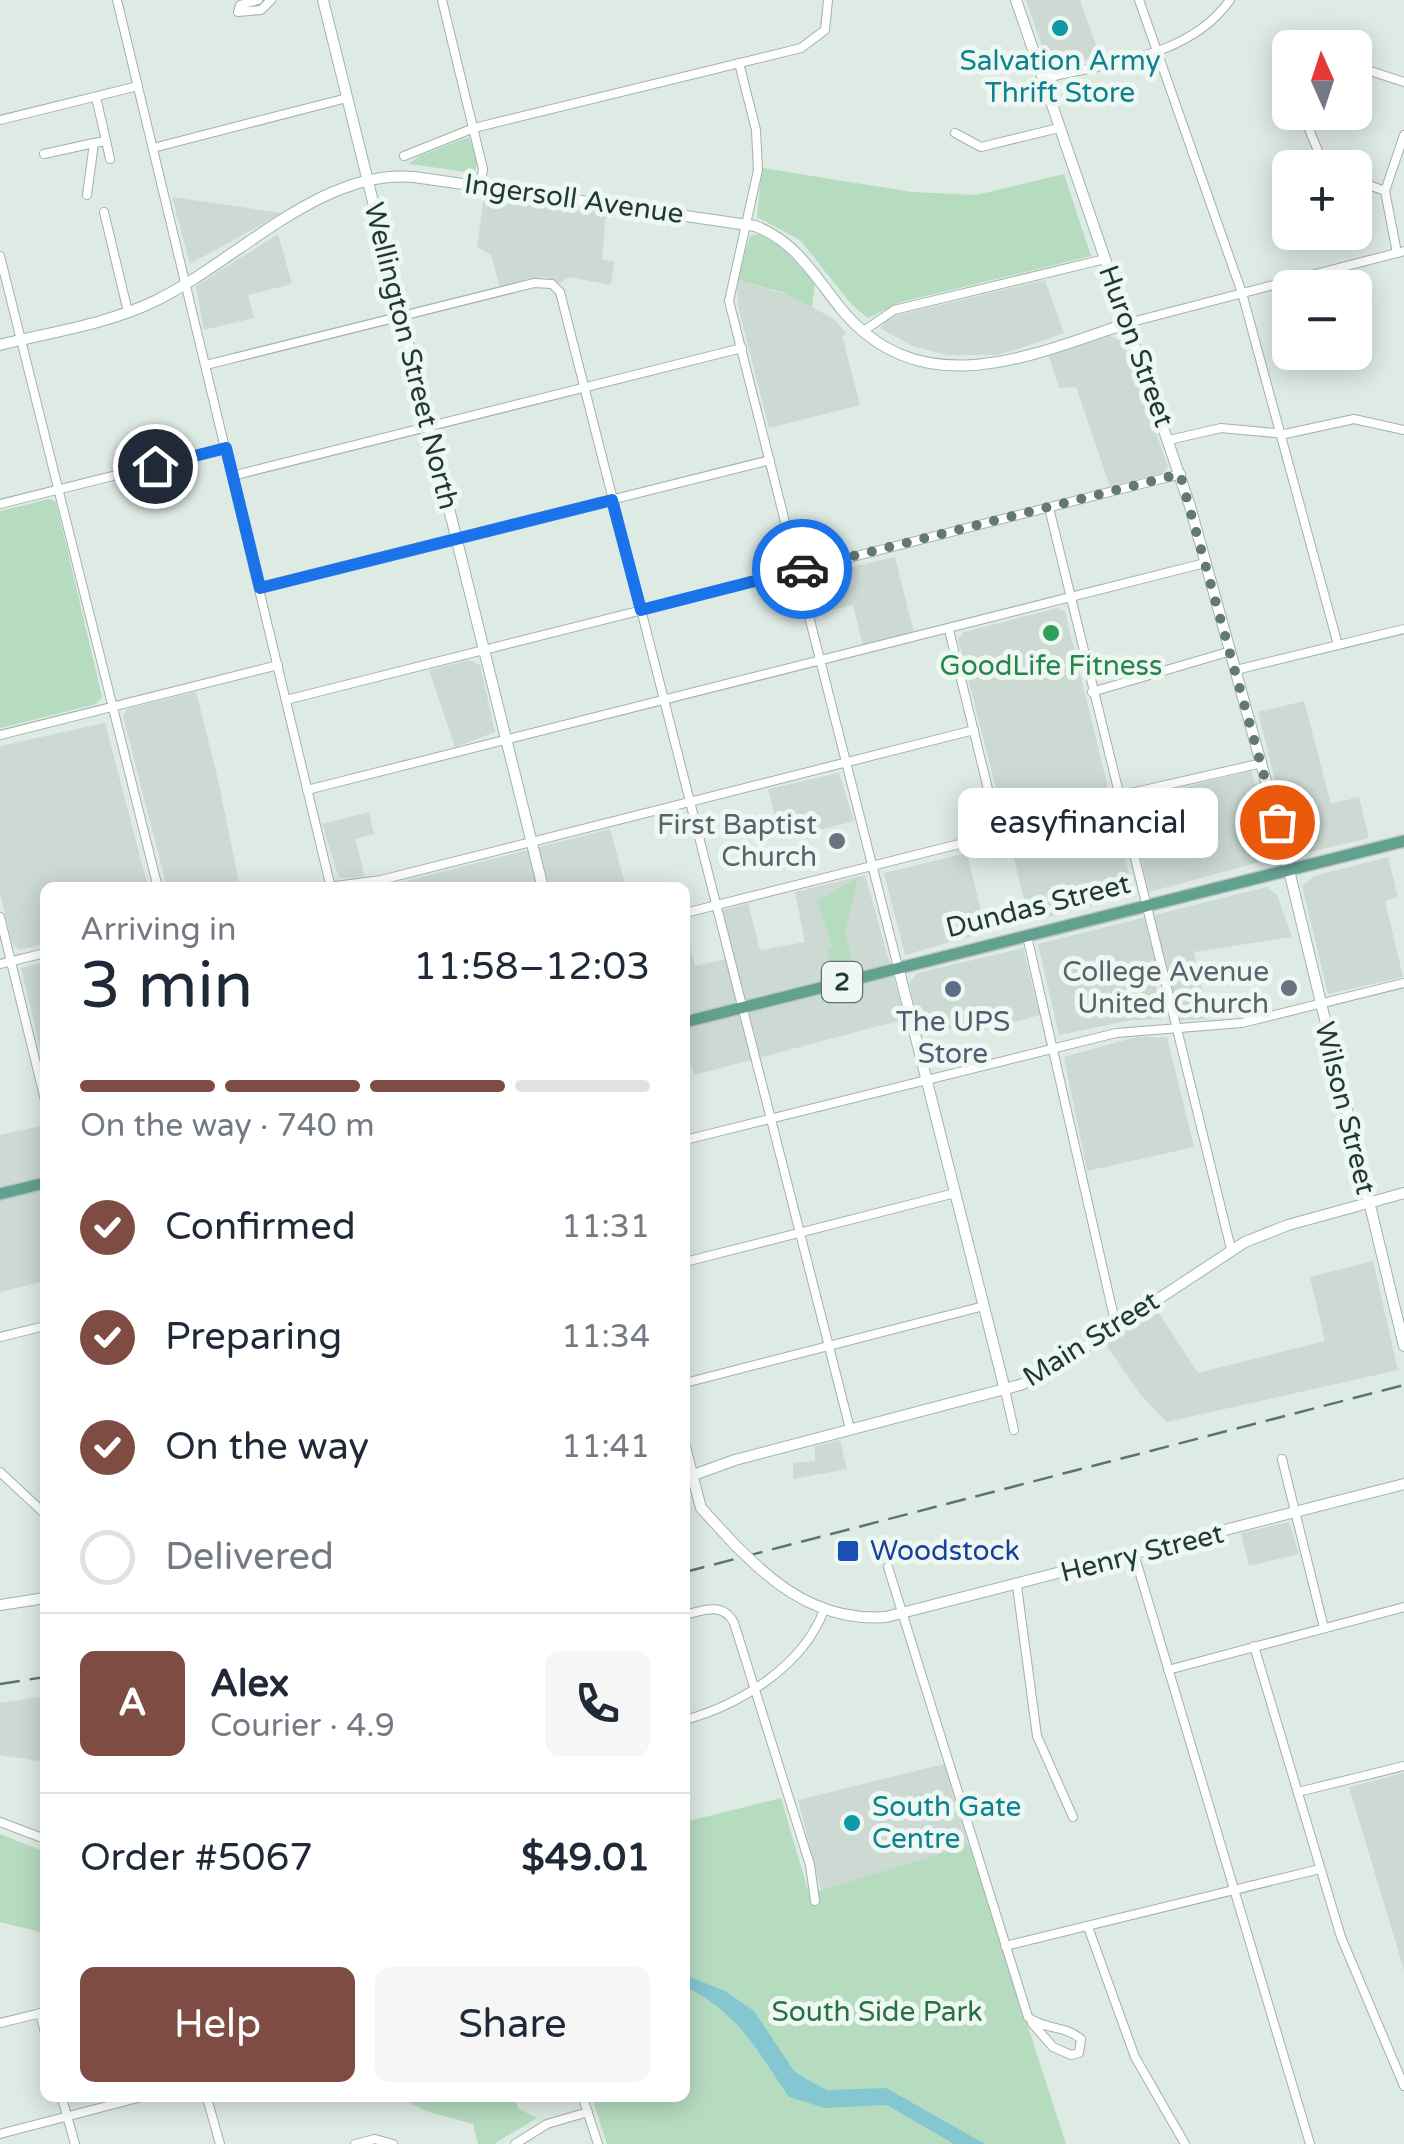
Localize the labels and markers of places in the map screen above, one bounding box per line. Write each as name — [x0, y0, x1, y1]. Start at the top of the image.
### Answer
marker: Salvation Army Thrift Store — [1049, 17, 1071, 39]
place label: Salvation Army Thrift Store — [960, 44, 1161, 110]
pin — [113, 424, 198, 509]
marker: GoodLife Fitness — [1040, 622, 1062, 644]
place label: GoodLife Fitness — [940, 649, 1162, 683]
pin — [1235, 780, 1320, 865]
callout: easyfinancial — [957, 787, 1217, 857]
place label: First Baptist Church — [657, 808, 817, 874]
marker: First Baptist Church — [826, 830, 848, 852]
place label: College Avenue United Church — [1062, 955, 1269, 1021]
marker: College Avenue United Church — [1278, 977, 1300, 999]
marker: The UPS Store — [942, 978, 964, 1000]
place label: The UPS Store — [896, 1005, 1010, 1071]
place label: Woodstock — [870, 1534, 1020, 1568]
marker: Woodstock — [835, 1538, 861, 1564]
place label: South Gate Centre — [872, 1790, 1021, 1856]
marker: South Gate Centre — [841, 1812, 863, 1834]

